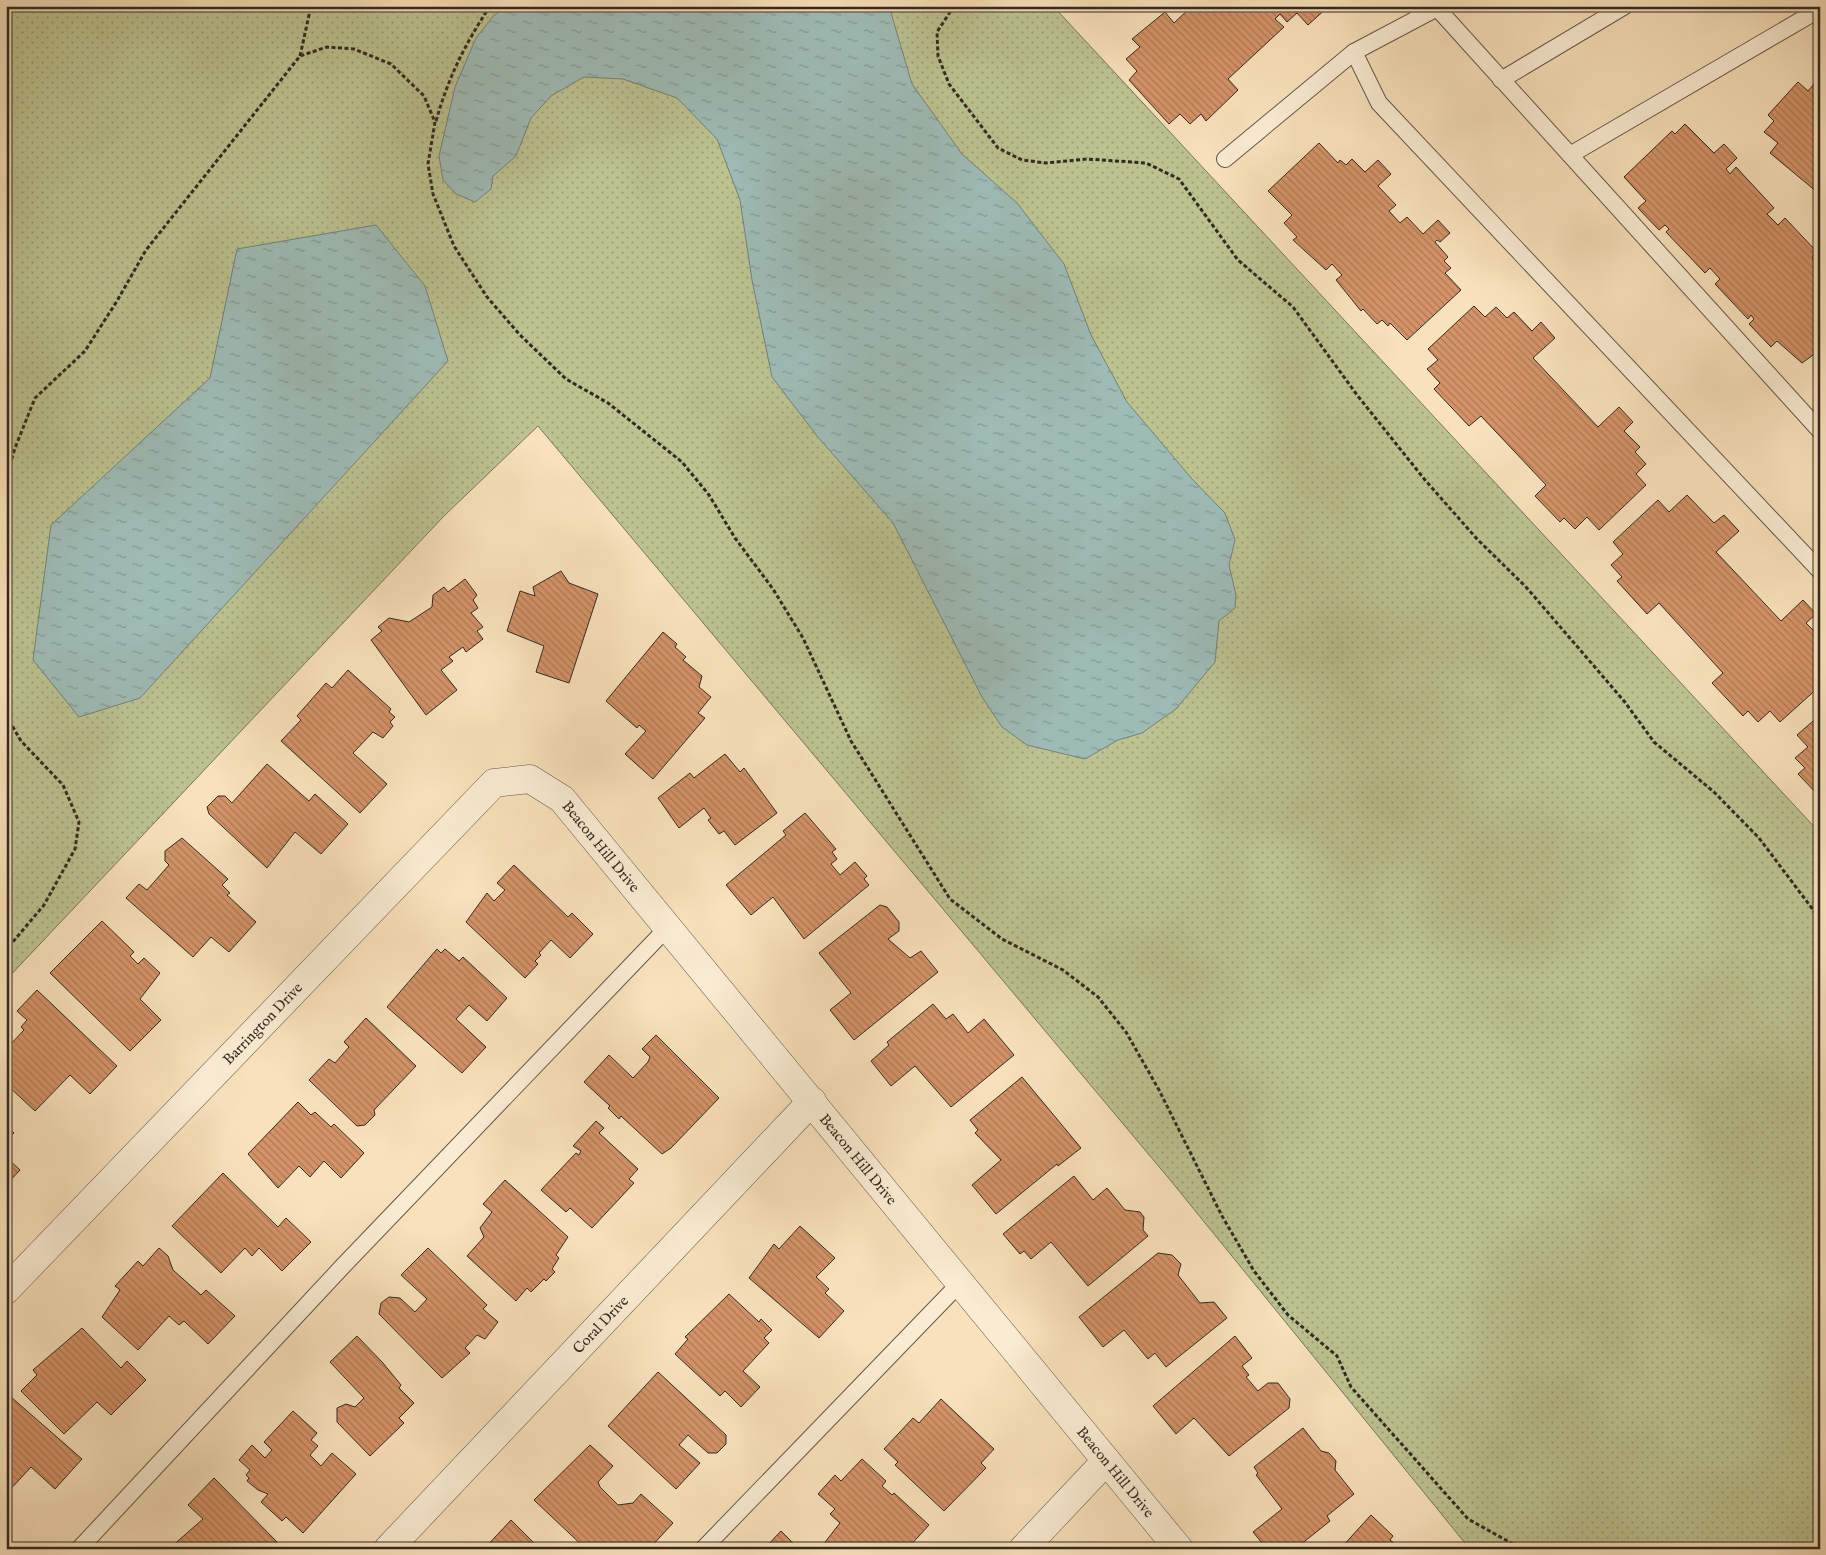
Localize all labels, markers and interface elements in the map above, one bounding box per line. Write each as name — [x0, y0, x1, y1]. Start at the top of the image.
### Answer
street label: Beacon Hill Drive — [558, 797, 644, 896]
street label: Barrington Drive — [219, 978, 307, 1069]
street label: Beacon Hill Drive — [815, 1110, 901, 1209]
street label: Coral Drive — [568, 1291, 633, 1358]
street label: Beacon Hill Drive — [1073, 1422, 1159, 1521]

